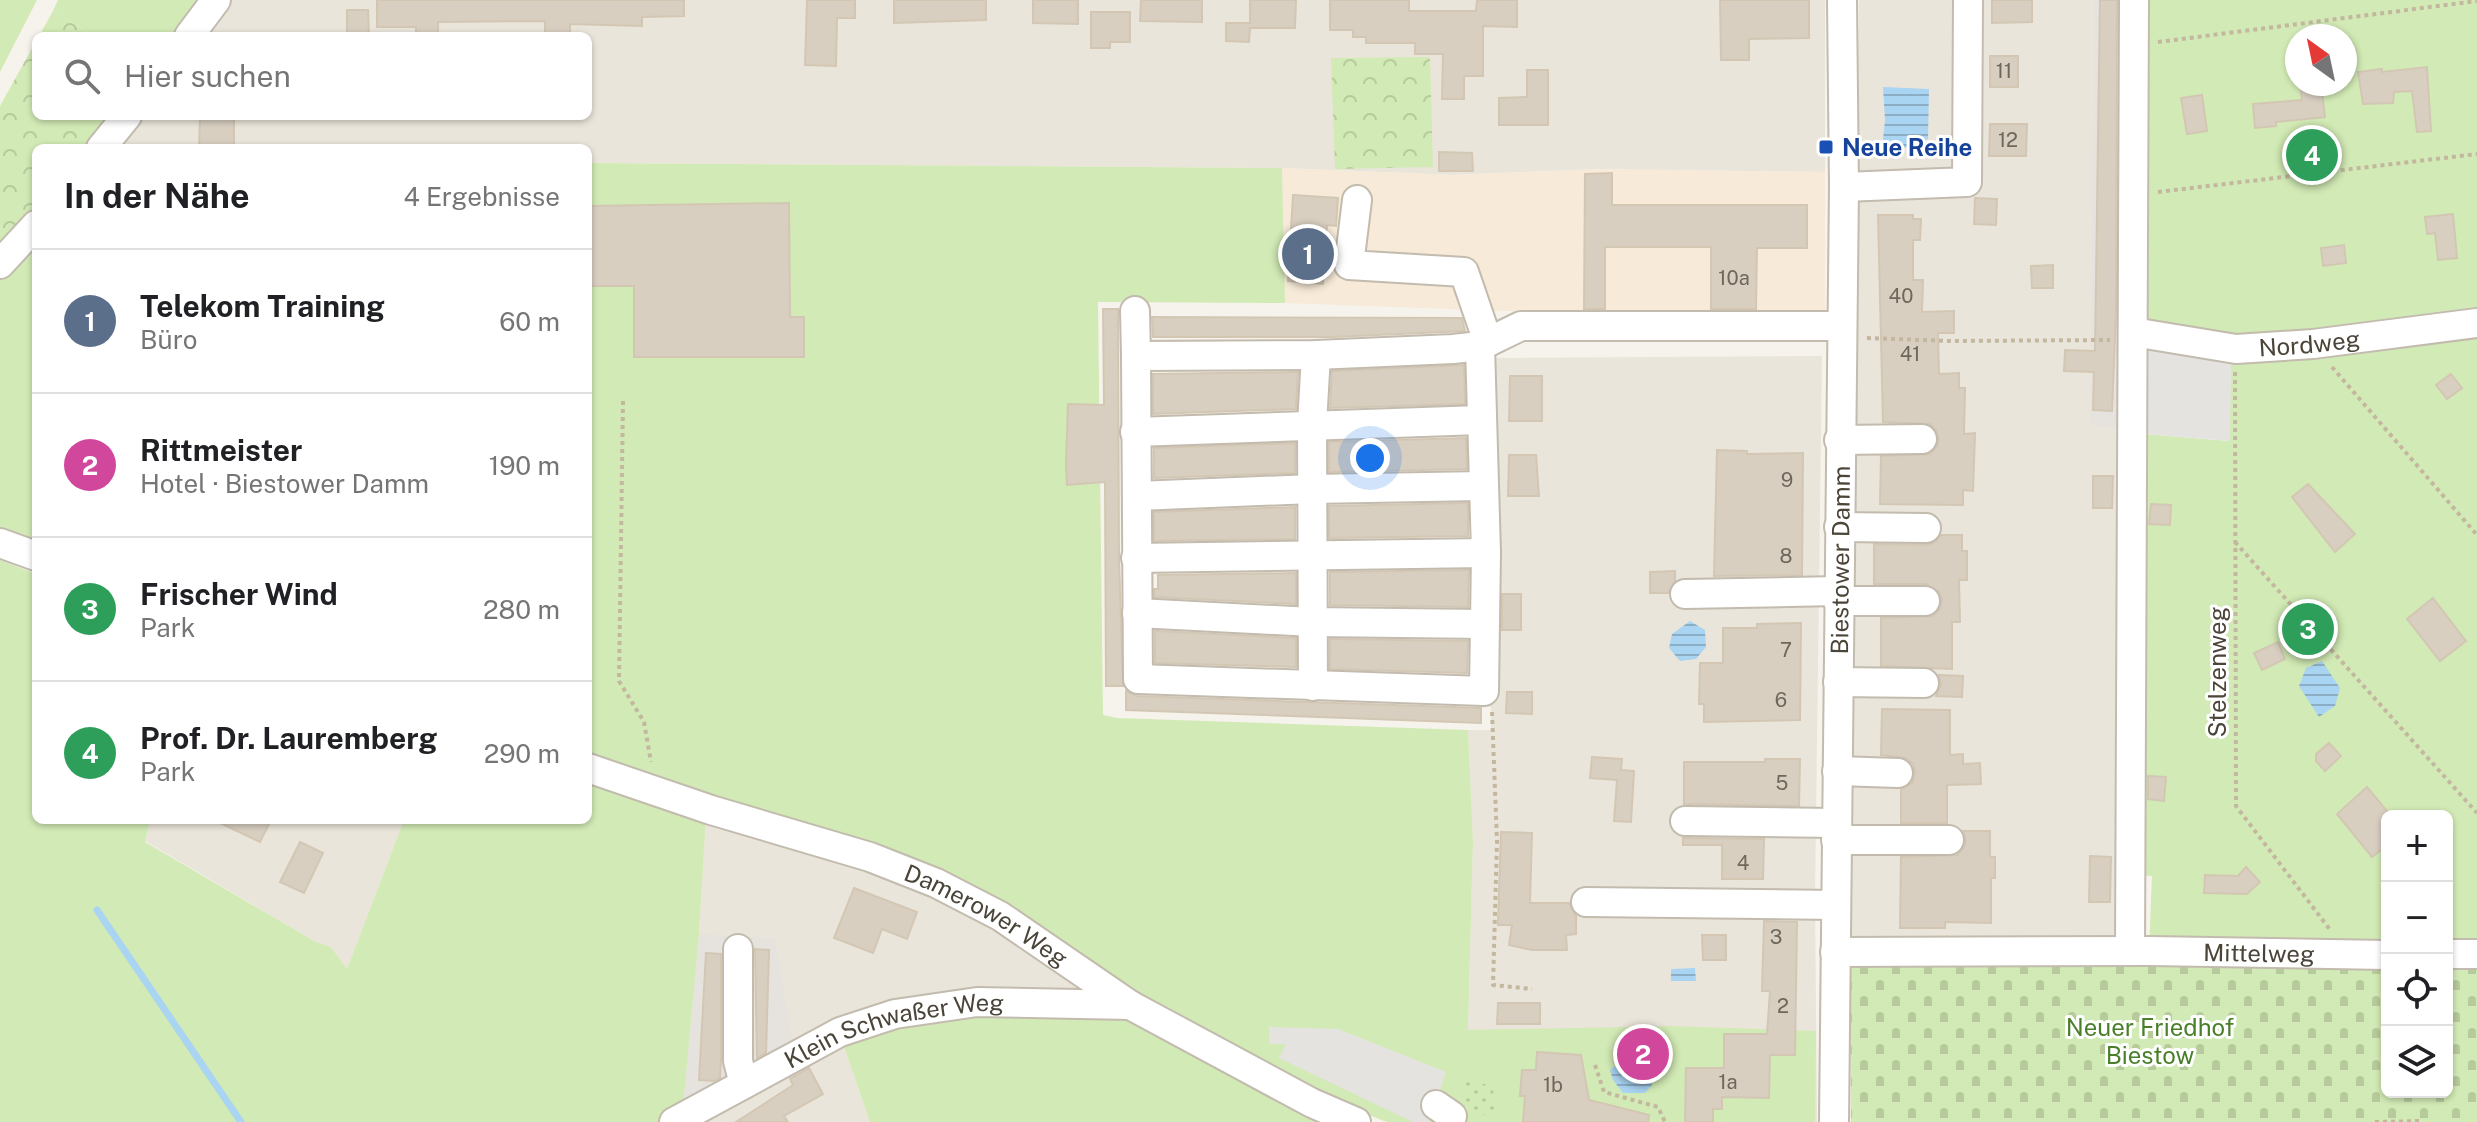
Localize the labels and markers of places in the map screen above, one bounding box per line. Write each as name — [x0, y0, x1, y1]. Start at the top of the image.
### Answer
pin: 4 — [2286, 125, 2338, 185]
place label: Neue Reihe — [1842, 133, 1972, 161]
marker: Neue Reihe — [1817, 138, 1835, 156]
pin: 1 — [1282, 224, 1334, 284]
pin: 3 — [2282, 599, 2334, 659]
pin: 2 — [1617, 1024, 1669, 1084]

